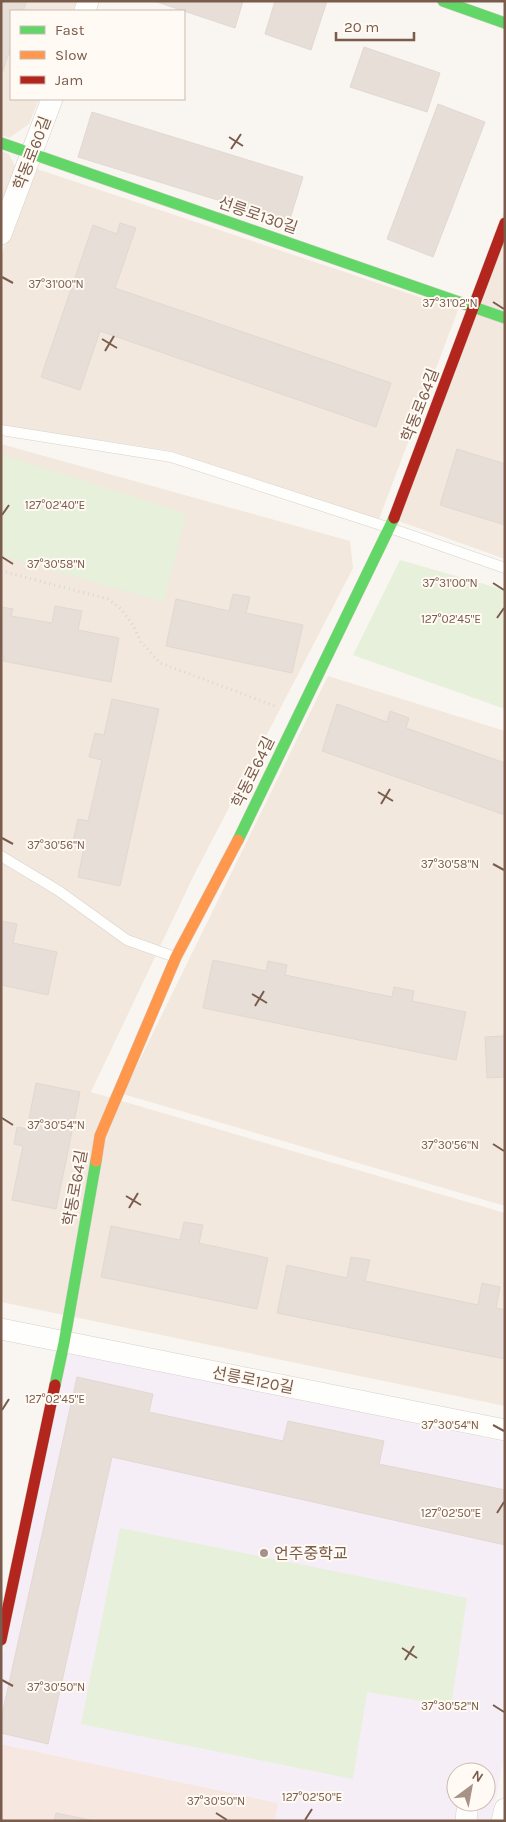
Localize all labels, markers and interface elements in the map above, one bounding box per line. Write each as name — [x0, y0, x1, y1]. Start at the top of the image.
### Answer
legend — [10, 10, 185, 100]
scale bar — [336, 10, 414, 42]
text: 20 m — [344, 18, 379, 36]
text: Fast — [55, 21, 85, 39]
text: Slow — [55, 46, 87, 64]
text: Jam — [55, 71, 83, 89]
street label: 학동로60길 — [9, 113, 55, 193]
street label: 선릉로130길 — [216, 192, 300, 238]
text: 37°31'00"N — [28, 277, 84, 291]
text: 37°31'02"N — [422, 296, 478, 310]
street label: 학동로64길 — [397, 366, 443, 444]
text: 127°02'40"E — [25, 498, 85, 512]
text: 37°30'58"N — [27, 557, 85, 571]
text: 37°31'00"N — [422, 576, 478, 590]
text: 127°02'45"E — [421, 612, 481, 626]
street label: 학동로64길 — [228, 733, 278, 811]
text: 37°30'56"N — [27, 838, 85, 852]
text: 37°30'58"N — [421, 857, 479, 871]
text: 37°30'54"N — [27, 1118, 85, 1132]
text: 37°30'56"N — [421, 1138, 479, 1152]
street label: 학동로64길 — [59, 1148, 91, 1228]
street label: 선릉로120길 — [210, 1363, 296, 1397]
text: 127°02'45"E — [25, 1392, 85, 1406]
text: 37°30'54"N — [421, 1418, 479, 1432]
text: 127°02'50"E — [421, 1506, 481, 1520]
place label: 언주중학교 — [274, 1544, 348, 1563]
marker: 언주중학교 — [258, 1547, 270, 1559]
text: 37°30'50"N — [27, 1680, 85, 1694]
text: 37°30'52"N — [421, 1699, 479, 1713]
north arrow — [446, 1762, 496, 1812]
text: N — [469, 1767, 486, 1786]
text: 127°02'50"E — [282, 1790, 342, 1804]
text: 37°30'50"N — [187, 1794, 245, 1808]

